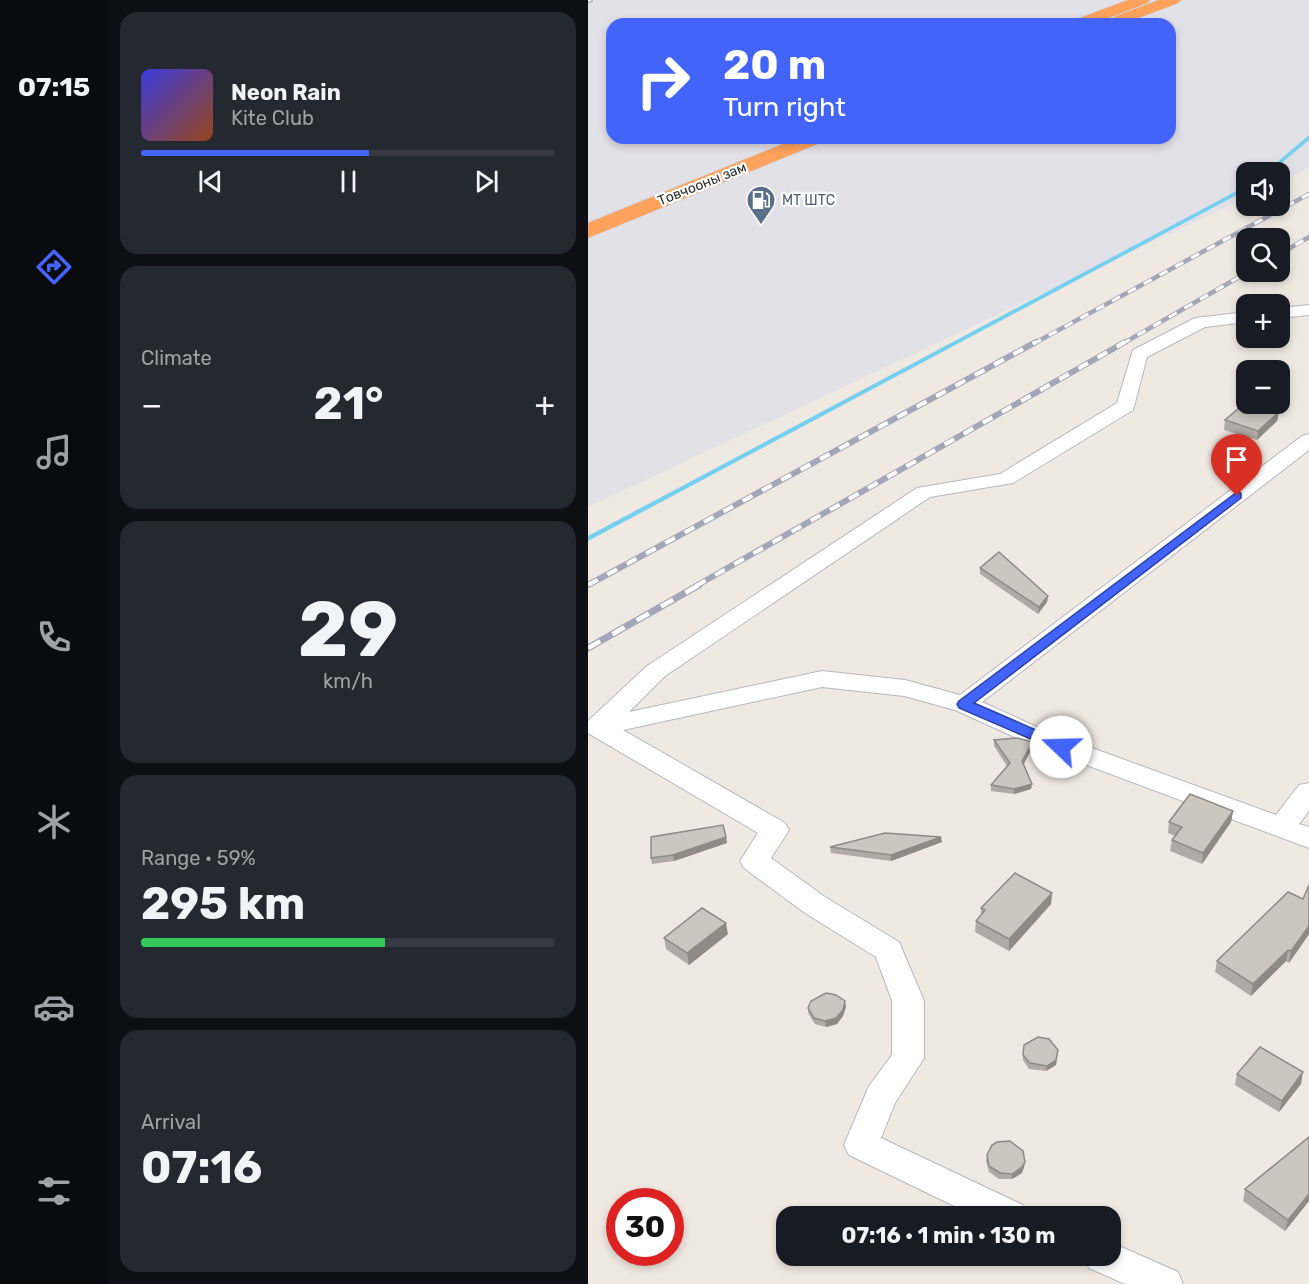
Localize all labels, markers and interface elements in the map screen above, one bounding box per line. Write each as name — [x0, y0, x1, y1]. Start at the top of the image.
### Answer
text: 20 m — [723, 40, 826, 90]
icon: right — [624, 42, 702, 120]
text: 07:15 — [18, 71, 90, 103]
text: Neon Rain — [231, 79, 341, 106]
text: Turn right — [723, 91, 846, 123]
text: Kite Club — [231, 106, 314, 130]
street label: Товчооны зам — [655, 158, 749, 210]
map controls — [1236, 162, 1290, 414]
button: sound — [1236, 162, 1290, 216]
icon: previous — [194, 165, 227, 198]
icon: pause — [332, 165, 365, 198]
icon: next — [470, 165, 503, 198]
fuel station icon: MT ШТС — [745, 184, 777, 226]
place label: MT ШТС — [782, 192, 835, 209]
button: search — [1236, 228, 1290, 282]
icon: directions — [33, 246, 75, 288]
button: + — [1236, 294, 1290, 348]
text: Climate — [141, 346, 212, 370]
button: − — [1236, 360, 1290, 414]
text: 21° — [313, 377, 384, 430]
text: − — [141, 385, 162, 424]
text: + — [534, 385, 555, 424]
icon: music — [33, 431, 75, 473]
pin — [1211, 434, 1262, 496]
icon: arrive — [1220, 443, 1253, 476]
text: 29 — [298, 583, 398, 676]
icon: phone — [33, 616, 75, 658]
text: km/h — [323, 669, 373, 693]
position arrow — [1029, 715, 1093, 779]
icon: climate — [33, 801, 75, 843]
text: Range · 59% — [141, 846, 256, 870]
text: 295 km — [141, 877, 305, 930]
icon: car — [33, 986, 75, 1028]
text: Arrival — [141, 1110, 201, 1134]
text: 07:16 — [141, 1141, 262, 1194]
icon: filters — [33, 1170, 75, 1212]
speed limit sign: 30 — [606, 1188, 684, 1266]
text: 07:16 · 1 min · 130 m — [842, 1222, 1055, 1249]

